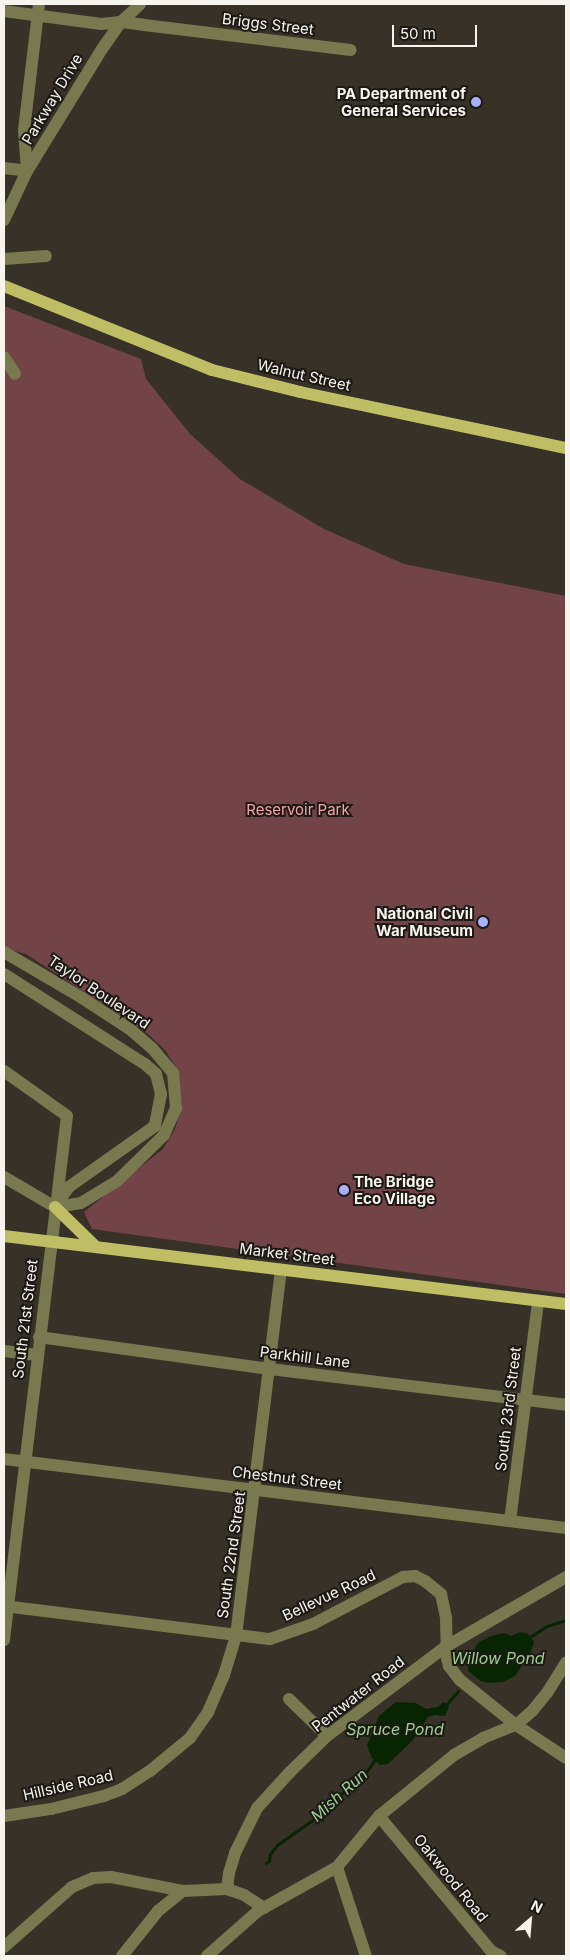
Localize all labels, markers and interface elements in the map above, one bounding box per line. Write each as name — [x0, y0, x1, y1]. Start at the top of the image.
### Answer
street label: Briggs Street — [221, 9, 315, 39]
scale bar — [395, 15, 480, 47]
text: 50 m — [400, 24, 436, 43]
street label: Parkway Drive — [18, 50, 86, 148]
place label: PA Department of General Services — [337, 84, 466, 119]
marker: PA Department of General Services — [470, 96, 482, 108]
street label: Walnut Street — [256, 356, 352, 394]
park label: Reservoir Park — [246, 801, 350, 819]
place label: National Civil War Museum — [376, 904, 473, 939]
marker: National Civil War Museum — [477, 916, 489, 928]
street label: Taylor Boulevard — [45, 951, 153, 1033]
place label: The Bridge Eco Village — [354, 1172, 435, 1207]
marker: The Bridge Eco Village — [338, 1184, 350, 1196]
street label: Market Street — [238, 1239, 336, 1269]
street label: South 21st Street — [9, 1258, 41, 1380]
street label: Parkhill Lane — [259, 1343, 351, 1371]
street label: South 23rd Street — [491, 1346, 525, 1472]
street label: Chestnut Street — [231, 1462, 343, 1494]
street label: South 22nd Street — [213, 1490, 249, 1620]
street label: Bellevue Road — [280, 1566, 378, 1624]
water label: Willow Pond — [451, 1648, 545, 1668]
street label: Pentwater Road — [308, 1652, 408, 1736]
water label: Spruce Pond — [346, 1719, 444, 1739]
water label: Mish Run — [307, 1764, 371, 1826]
street label: Hillside Road — [21, 1766, 115, 1804]
street label: Oakwood Road — [410, 1830, 492, 1926]
north arrow — [505, 1895, 555, 1945]
text: N — [528, 1896, 546, 1916]

